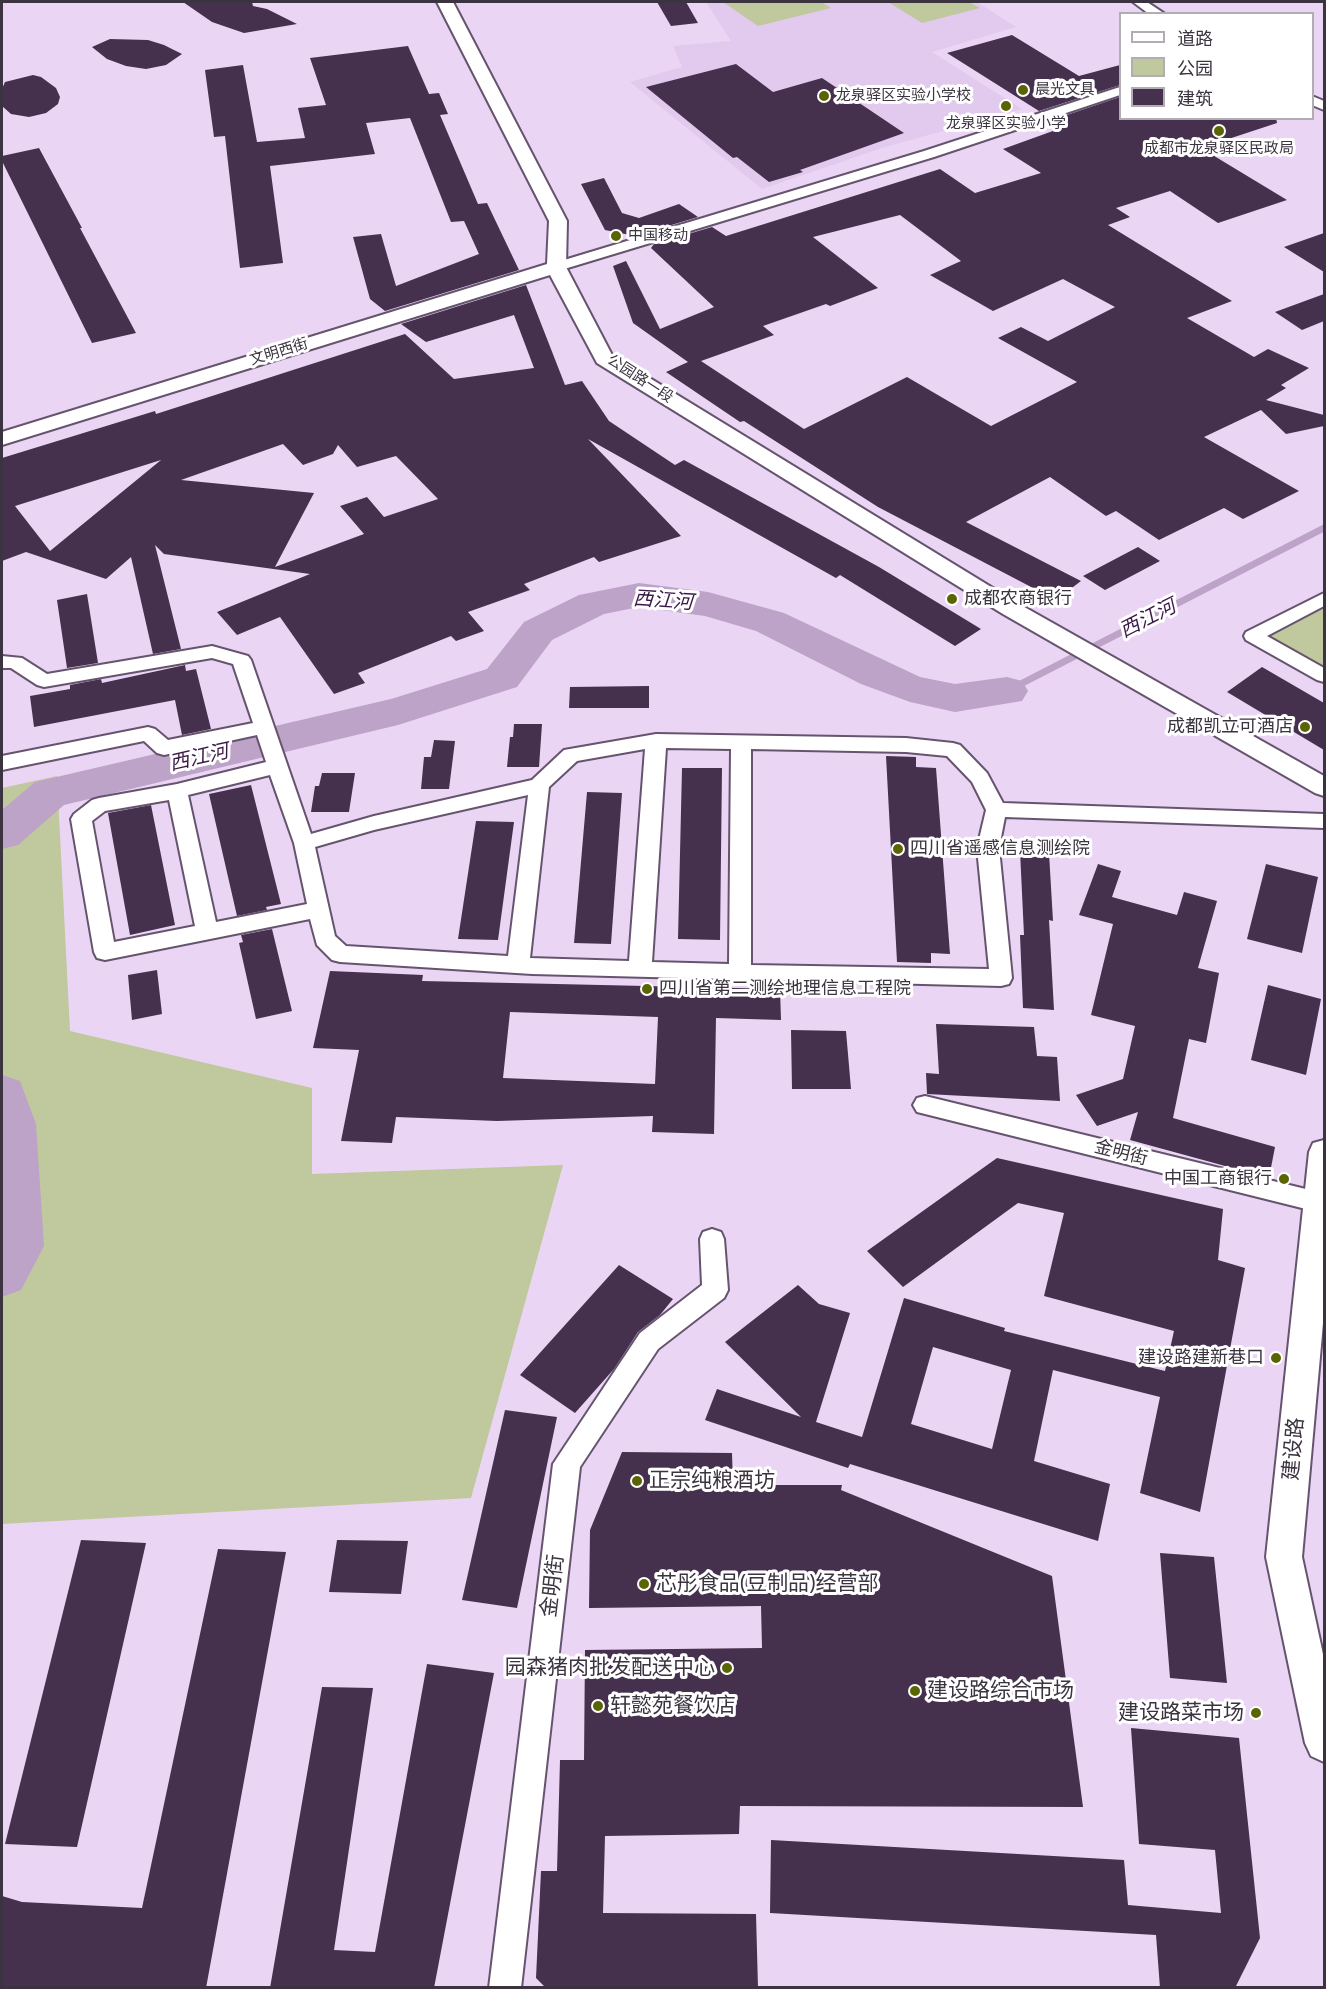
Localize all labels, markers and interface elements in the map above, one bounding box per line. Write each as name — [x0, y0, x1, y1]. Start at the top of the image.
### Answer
legend — [1119, 12, 1314, 120]
text: 道路 — [1177, 26, 1213, 50]
text: 公园 — [1177, 56, 1213, 80]
place label: 晨光文具 — [1035, 81, 1095, 99]
marker: 晨光文具 — [1016, 83, 1030, 97]
text: 建筑 — [1177, 86, 1213, 110]
place label: 龙泉驿区实验小学校 — [836, 87, 971, 105]
marker: 龙泉驿区实验小学校 — [817, 89, 831, 103]
marker: 龙泉驿区实验小学 — [999, 99, 1013, 113]
place label: 龙泉驿区实验小学 — [946, 115, 1066, 133]
marker: 成都市龙泉驿区民政局 — [1212, 124, 1226, 138]
place label: 成都市龙泉驿区民政局 — [1144, 140, 1294, 158]
place label: 中国移动 — [628, 227, 688, 245]
marker: 中国移动 — [609, 229, 623, 243]
street label: 文明西街 — [248, 335, 310, 369]
street label: 公园路一段 — [604, 351, 676, 407]
water label: 西江河 — [632, 587, 694, 615]
place label: 成都农商银行 — [964, 588, 1072, 610]
marker: 成都农商银行 — [945, 592, 959, 606]
water label: 西江河 — [1116, 595, 1180, 643]
place label: 成都凯立可酒店 — [1167, 716, 1293, 738]
marker: 成都凯立可酒店 — [1298, 720, 1312, 734]
water label: 西江河 — [167, 740, 231, 776]
place label: 四川省遥感信息测绘院 — [910, 838, 1090, 860]
marker: 四川省遥感信息测绘院 — [891, 842, 905, 856]
place label: 四川省第二测绘地理信息工程院 — [659, 978, 911, 1000]
marker: 四川省第二测绘地理信息工程院 — [640, 982, 654, 996]
street label: 金明街 — [1092, 1136, 1150, 1170]
place label: 中国工商银行 — [1164, 1168, 1272, 1190]
marker: 中国工商银行 — [1277, 1172, 1291, 1186]
place label: 建设路建新巷口 — [1138, 1347, 1264, 1369]
marker: 建设路建新巷口 — [1269, 1351, 1283, 1365]
street label: 建设路 — [1279, 1417, 1309, 1481]
place label: 正宗纯粮酒坊 — [649, 1468, 775, 1494]
marker: 正宗纯粮酒坊 — [630, 1474, 644, 1488]
street label: 金明街 — [537, 1553, 569, 1619]
place label: 芯彤食品(豆制品)经营部 — [656, 1571, 878, 1597]
marker: 芯彤食品(豆制品)经营部 — [637, 1577, 651, 1591]
place label: 园森猪肉批发配送中心 — [505, 1655, 715, 1681]
marker: 园森猪肉批发配送中心 — [720, 1661, 734, 1675]
place label: 建设路综合市场 — [927, 1678, 1074, 1704]
marker: 建设路综合市场 — [908, 1684, 922, 1698]
place label: 轩懿苑餐饮店 — [610, 1693, 736, 1719]
marker: 轩懿苑餐饮店 — [591, 1699, 605, 1713]
place label: 建设路菜市场 — [1118, 1700, 1244, 1726]
marker: 建设路菜市场 — [1249, 1706, 1263, 1720]

